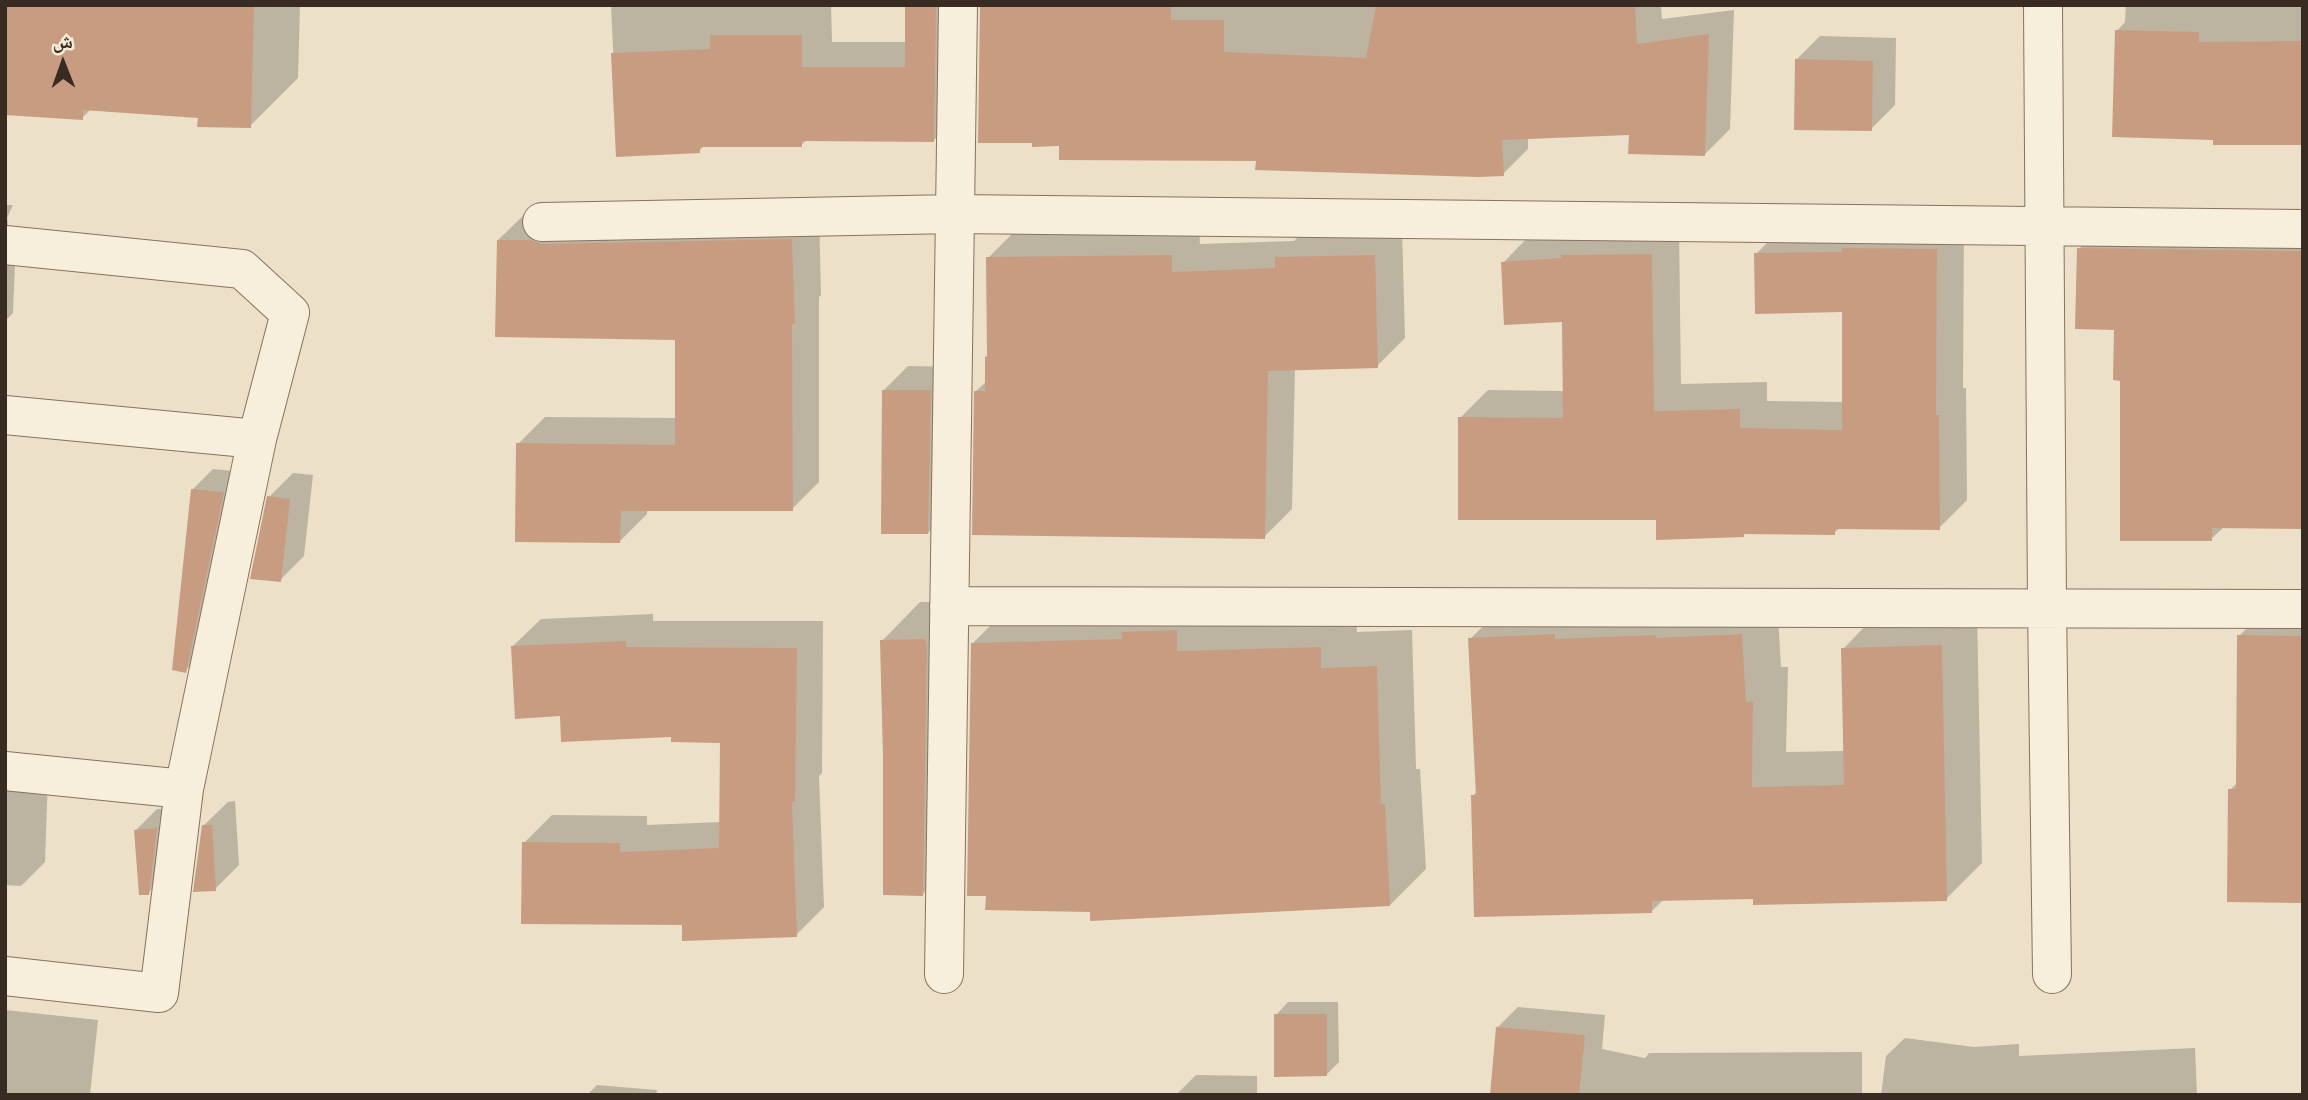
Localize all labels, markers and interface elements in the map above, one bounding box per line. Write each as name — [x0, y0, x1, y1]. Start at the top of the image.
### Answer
north arrow — [28, 28, 98, 98]
text: ش — [52, 30, 73, 53]

